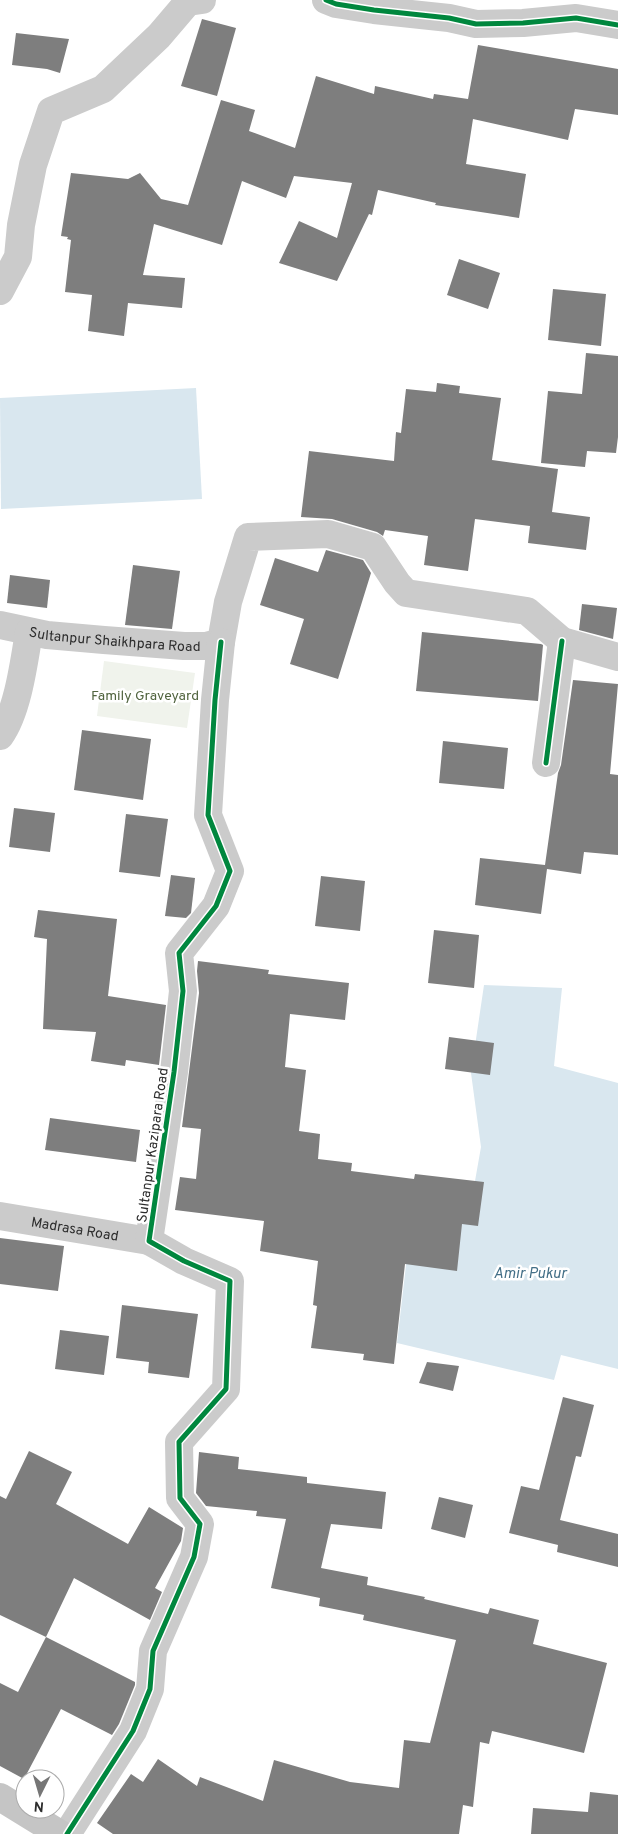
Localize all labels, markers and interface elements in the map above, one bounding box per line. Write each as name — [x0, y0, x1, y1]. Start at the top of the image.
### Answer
street label: Sultanpur Shaikhpara Road — [27, 624, 201, 656]
park label: Family Graveyard — [91, 688, 199, 705]
street label: Sultanpur Kazipara Road — [134, 1067, 173, 1224]
street label: Madrasa Road — [30, 1214, 120, 1246]
water label: Amir Pukur — [493, 1265, 568, 1284]
north arrow — [15, 1769, 65, 1819]
text: N — [33, 1797, 45, 1814]

